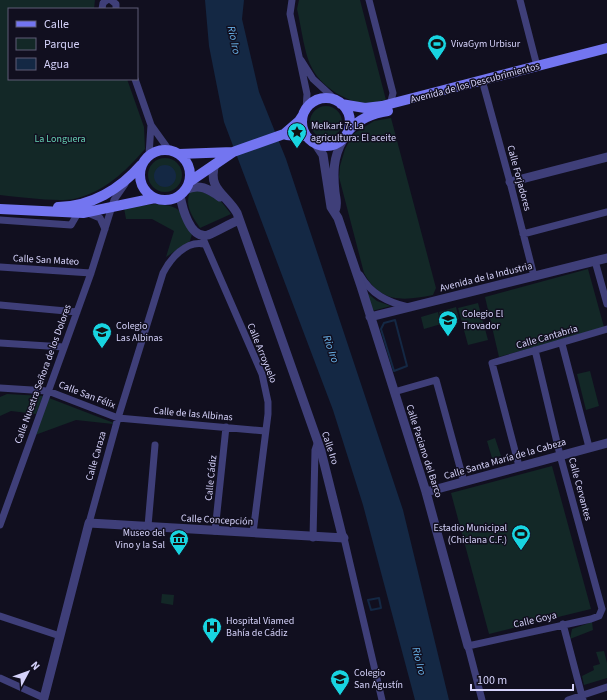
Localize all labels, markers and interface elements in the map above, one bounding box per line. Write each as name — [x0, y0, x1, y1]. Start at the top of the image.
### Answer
legend — [8, 8, 138, 80]
text: Calle — [44, 16, 69, 33]
water label: Rio Iro — [224, 24, 244, 56]
sports icon: VivaGym Urbisur — [426, 33, 448, 61]
text: Parque — [44, 36, 80, 53]
place label: VivaGym Urbisur — [451, 37, 521, 51]
text: Agua — [44, 56, 69, 73]
street label: Avenida de los Descubrimientos — [409, 59, 541, 107]
place label: Melkart 7: La agricultura: El aceite — [311, 119, 396, 145]
place icon: Melkart 7: La agricultura: El aceite — [286, 121, 308, 149]
park label: La Longuera — [34, 132, 86, 146]
street label: Calle Forjadores — [504, 144, 534, 212]
street label: Calle San Mateo — [12, 251, 80, 269]
street label: Avenida de la Industria — [438, 259, 534, 295]
street label: Calle Nuestra Señora de los Dolores — [11, 302, 75, 446]
place label: Colegio El Trovador — [462, 307, 504, 333]
school or university icon: Colegio El Trovador — [437, 309, 459, 337]
place label: Colegio Las Albinas — [116, 319, 163, 345]
school or university icon: Colegio Las Albinas — [91, 321, 113, 349]
street label: Calle Arroyuelo — [244, 321, 280, 385]
street label: Calle Cantabria — [514, 321, 580, 353]
water label: Rio Iro — [319, 333, 343, 365]
street label: Calle San Félix — [57, 378, 118, 412]
street label: Calle Paciano del Barco — [402, 403, 446, 499]
street label: Calle de las Albinas — [153, 404, 233, 424]
street label: Calle Caraza — [82, 430, 110, 482]
street label: Calle Iro — [318, 430, 342, 466]
street label: Calle Santa María de la Cabeza — [442, 435, 568, 483]
street label: Calle Cádiz — [202, 454, 220, 502]
street label: Calle Cervantes — [565, 456, 595, 522]
street label: Calle Concepción — [181, 511, 253, 529]
place label: Estadio Municipal (Chiclana C.F.) — [433, 521, 507, 547]
sports icon: Estadio Municipal (Chiclana C.F.) — [510, 523, 532, 551]
place label: Museo del Vino y la Sal — [115, 526, 165, 552]
museum icon: Museo del Vino y la Sal — [168, 528, 190, 556]
street label: Calle Goya — [512, 608, 558, 632]
place label: Hospital Viamed Bahía de Cádiz — [226, 614, 294, 640]
hospital icon: Hospital Viamed Bahía de Cádiz — [201, 616, 223, 644]
water label: Rio Iro — [408, 645, 430, 677]
north arrow — [8, 652, 48, 692]
text: N — [27, 658, 43, 673]
place label: Colegio San Agustín — [354, 666, 403, 692]
scale bar — [471, 666, 573, 692]
school or university icon: Colegio San Agustín — [329, 668, 351, 696]
text: 100 m — [477, 672, 507, 689]

